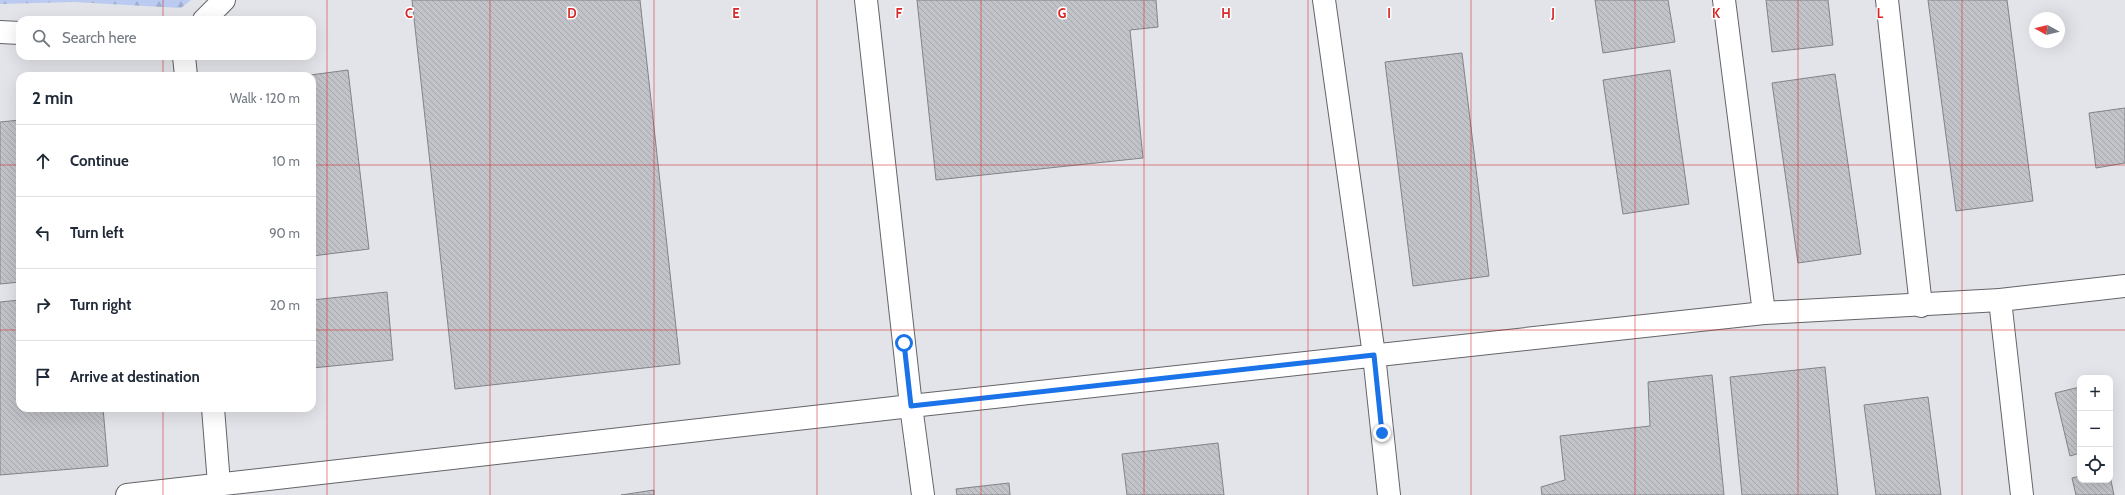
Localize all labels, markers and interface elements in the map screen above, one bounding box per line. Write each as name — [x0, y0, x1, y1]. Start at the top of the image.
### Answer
text: C — [405, 5, 413, 21]
text: D — [567, 5, 577, 21]
text: E — [732, 5, 740, 21]
text: F — [896, 5, 903, 21]
text: G — [1058, 5, 1067, 21]
text: H — [1221, 5, 1231, 21]
text: I — [1387, 5, 1391, 21]
text: J — [1550, 5, 1555, 21]
text: K — [1712, 5, 1721, 21]
text: L — [1877, 5, 1884, 21]
north arrow — [2029, 12, 2065, 48]
search box — [16, 16, 316, 60]
icon: search — [30, 27, 52, 49]
text: Search here — [62, 29, 137, 47]
text: 2 min — [32, 88, 73, 108]
text: Walk · 120 m — [230, 90, 300, 106]
icon: ahead — [32, 150, 54, 172]
text: Continue — [70, 152, 129, 170]
text: 10 m — [272, 153, 300, 169]
icon: left — [32, 222, 54, 244]
text: Turn left — [70, 224, 124, 242]
text: 90 m — [269, 225, 300, 241]
icon: right — [32, 294, 54, 316]
text: Turn right — [70, 296, 131, 314]
text: 20 m — [270, 297, 300, 313]
route start — [895, 334, 913, 352]
icon: arrive — [32, 366, 54, 388]
text: Arrive at destination — [70, 368, 200, 386]
map controls — [2077, 375, 2113, 483]
button: + — [2077, 375, 2113, 411]
button: − — [2077, 411, 2113, 447]
route end — [1373, 424, 1391, 442]
button: locate — [2077, 447, 2113, 483]

